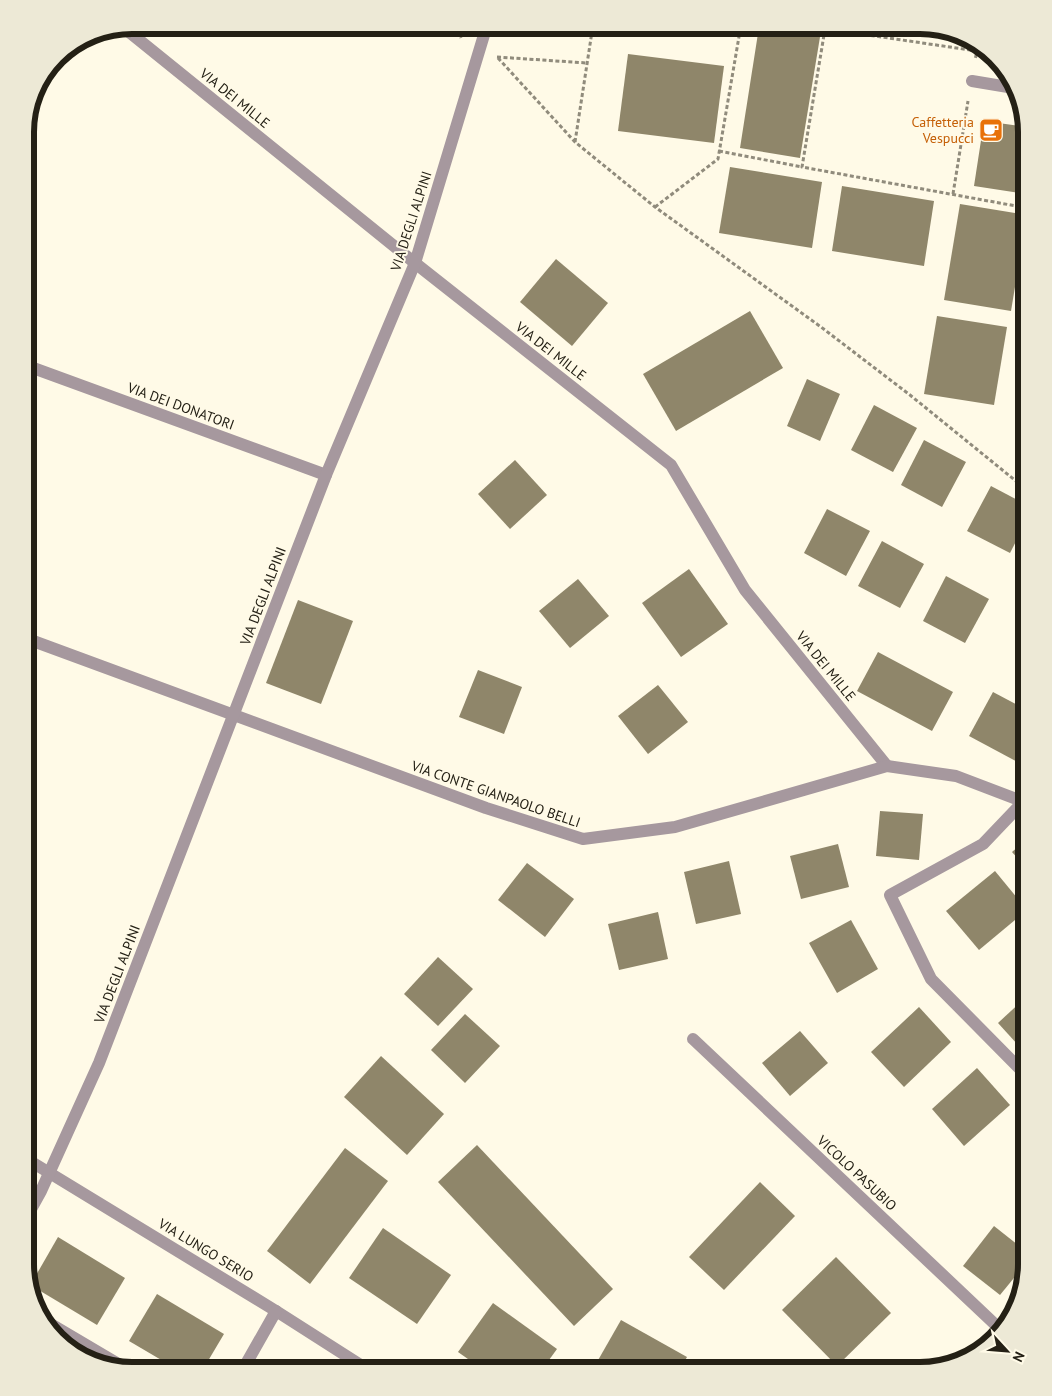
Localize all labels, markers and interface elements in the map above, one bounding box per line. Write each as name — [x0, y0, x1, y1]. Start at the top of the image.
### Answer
street label: VIA DEI MILLE — [196, 64, 274, 132]
place label: Caffetteria Vespucci — [912, 113, 974, 147]
cafe icon: Caffetteria Vespucci — [978, 117, 1004, 143]
street label: VIA DEGLI ALPINI — [386, 169, 436, 274]
street label: VIA DEI MILLE — [511, 317, 590, 384]
street label: VIA DEI DONATORI — [124, 378, 237, 434]
street label: VIA DEGLI ALPINI — [236, 544, 290, 649]
street label: VIA DEI MILLE — [792, 627, 860, 705]
street label: VIA CONTE GIANPAOLO BELLI — [408, 756, 583, 831]
street label: VIA DEGLI ALPINI — [90, 922, 144, 1027]
street label: VICOLO PASUBIO — [813, 1131, 901, 1214]
street label: VIA LUNGO SERIO — [154, 1214, 257, 1286]
north arrow — [982, 1326, 1032, 1376]
text: N — [1009, 1349, 1029, 1365]

